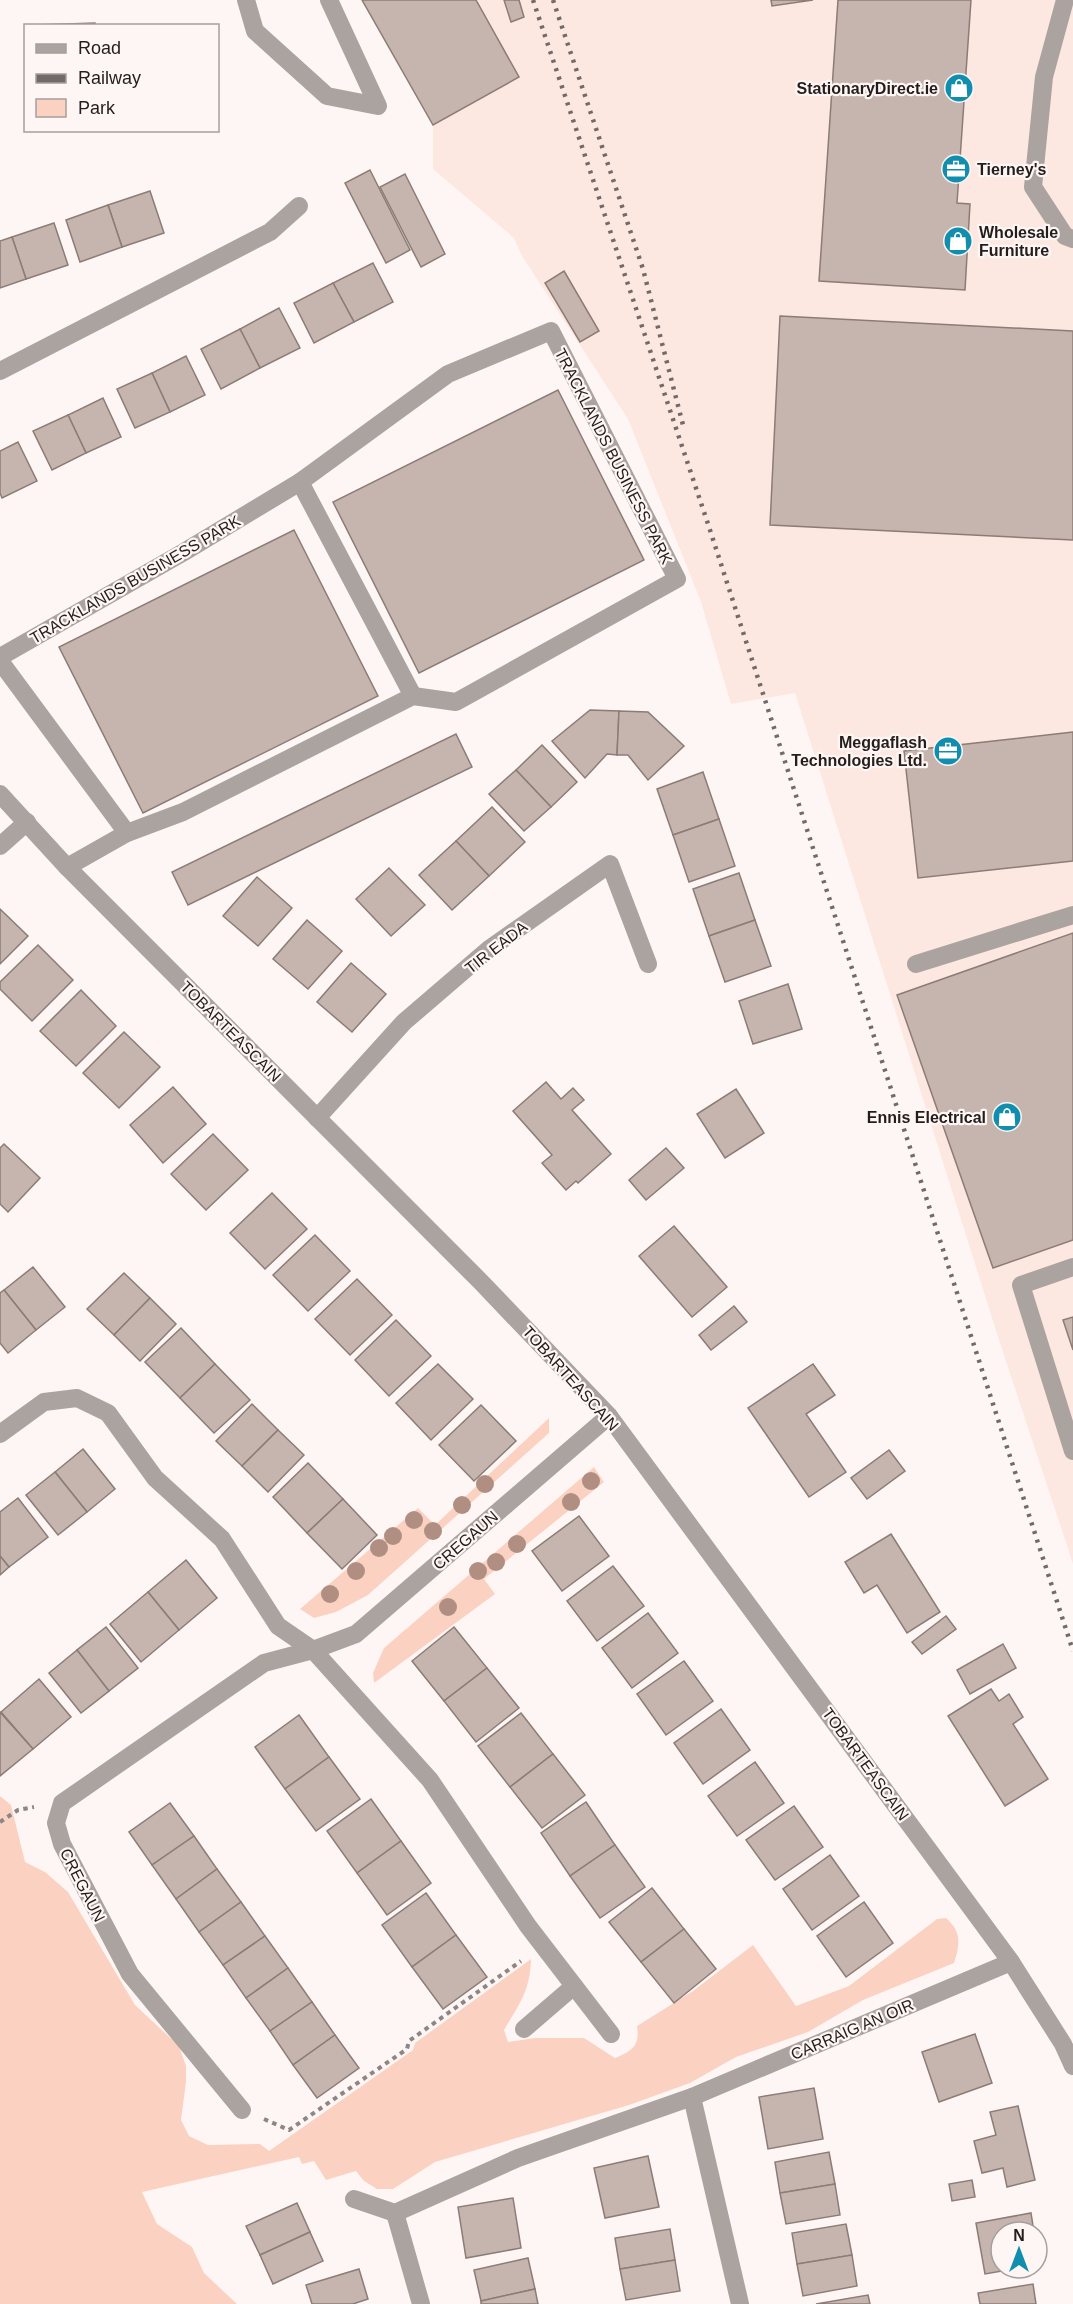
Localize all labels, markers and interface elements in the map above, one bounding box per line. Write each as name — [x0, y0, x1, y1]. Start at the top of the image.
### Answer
legend — [24, 24, 219, 132]
text: Road — [78, 38, 121, 58]
text: Railway — [78, 68, 141, 88]
shop icon: StationaryDirect.ie — [943, 72, 975, 104]
place label: StationaryDirect.ie — [797, 80, 938, 97]
text: Park — [78, 98, 116, 118]
office icon: Tierney's — [940, 153, 972, 185]
place label: Tierney's — [977, 161, 1046, 178]
place label: Wholesale Furniture — [979, 224, 1058, 259]
shop icon: Wholesale Furniture — [942, 225, 974, 257]
street label: TRACKLANDS BUSINESS PARK — [552, 346, 676, 567]
street label: TRACKLANDS BUSINESS PARK — [27, 512, 244, 647]
place label: Meggaflash Technologies Ltd. — [791, 734, 927, 769]
office icon: Meggaflash Technologies Ltd. — [932, 735, 964, 767]
street label: TIR EADA — [462, 918, 531, 977]
street label: TOBARTEASCAIN — [177, 978, 284, 1085]
shop icon: Ennis Electrical — [991, 1101, 1023, 1133]
place label: Ennis Electrical — [867, 1109, 986, 1126]
street label: TOBARTEASCAIN — [519, 1323, 622, 1434]
street label: CREGAUN — [430, 1508, 501, 1573]
street label: TOBARTEASCAIN — [819, 1705, 912, 1824]
street label: CREGAUN — [57, 1846, 108, 1925]
street label: CARRAIG AN OIR — [788, 1996, 916, 2063]
north arrow — [989, 2220, 1049, 2280]
text: N — [1013, 2227, 1025, 2244]

